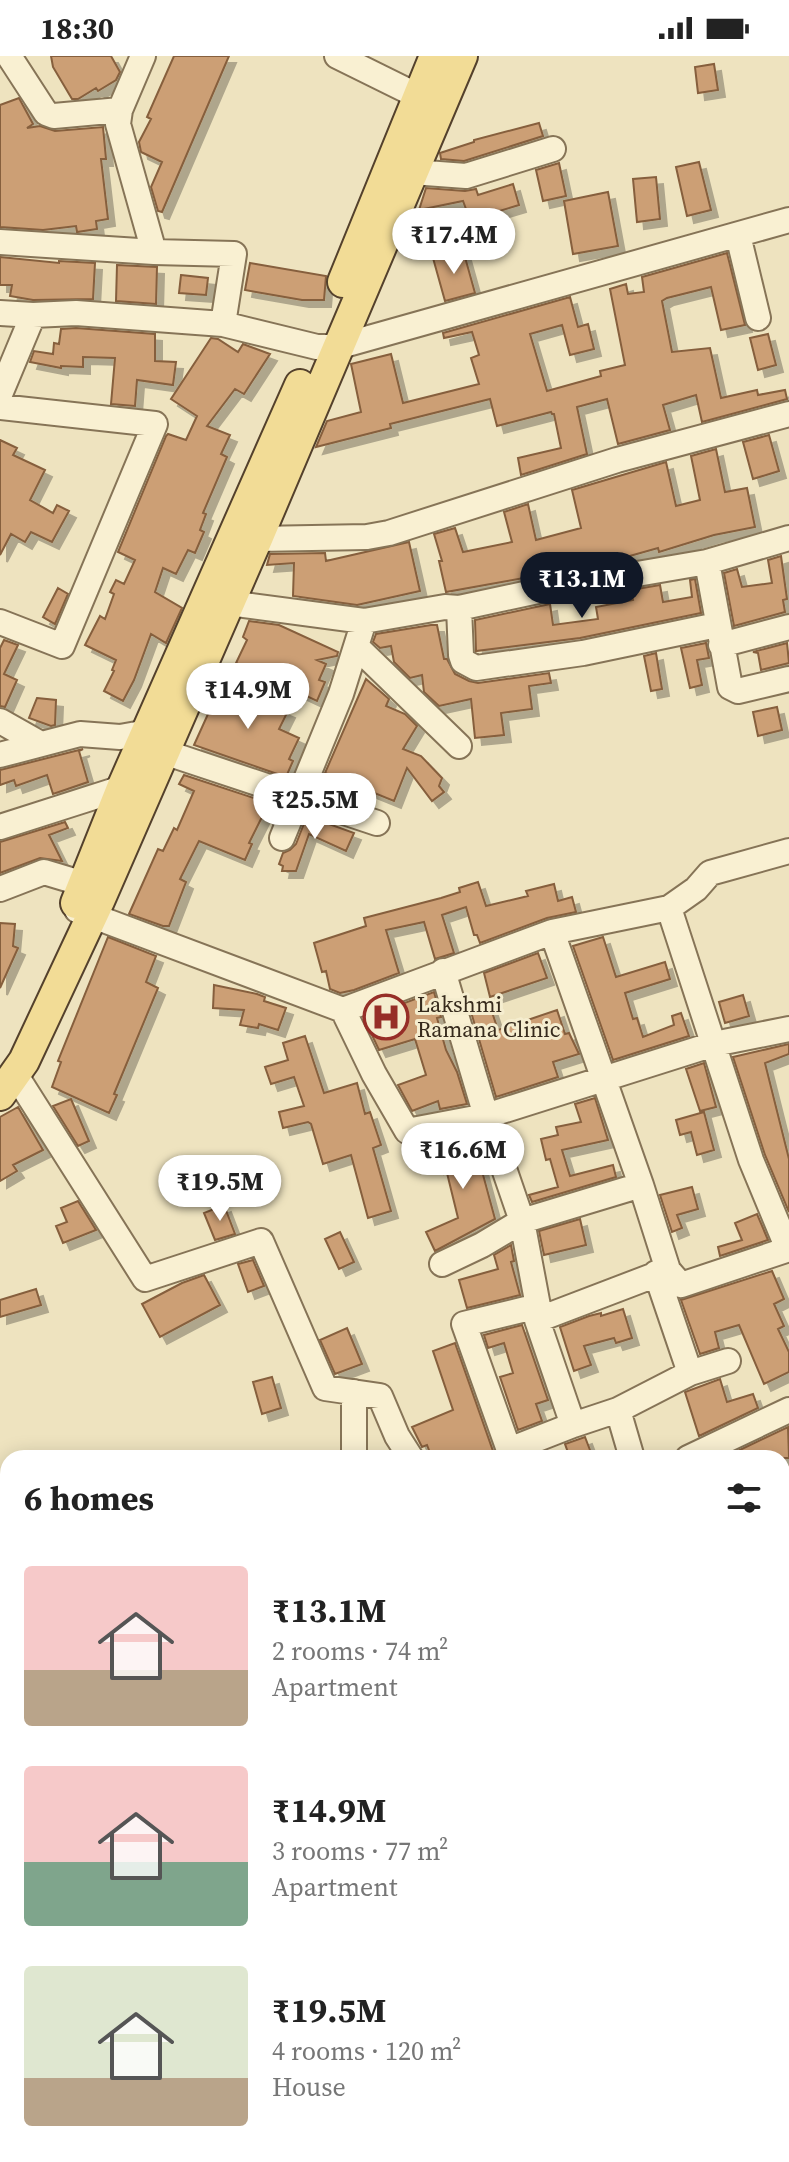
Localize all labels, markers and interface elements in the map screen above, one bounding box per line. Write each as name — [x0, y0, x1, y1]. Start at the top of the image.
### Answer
text: 18:30 — [40, 8, 114, 49]
pin: ₹17.4M — [389, 208, 519, 276]
text: ₹17.4M — [410, 216, 498, 252]
pin: ₹13.1M — [517, 552, 647, 620]
text: ₹13.1M — [538, 560, 626, 596]
pin: ₹14.9M — [183, 663, 313, 731]
text: ₹14.9M — [204, 671, 292, 707]
pin: ₹25.5M — [250, 773, 380, 841]
text: ₹25.5M — [271, 781, 359, 817]
place label: Lakshmi Ramana Clinic — [417, 989, 561, 1044]
hospital icon: Lakshmi Ramana Clinic — [362, 993, 410, 1041]
pin: ₹16.6M — [398, 1123, 528, 1191]
text: ₹16.6M — [419, 1131, 507, 1167]
pin: ₹19.5M — [155, 1155, 285, 1223]
text: ₹19.5M — [176, 1163, 264, 1199]
text: 6 homes — [24, 1475, 154, 1521]
icon: filters — [722, 1476, 766, 1520]
text: ₹13.1M — [272, 1587, 386, 1633]
icon: home — [88, 1598, 184, 1694]
text: 2 rooms · 74 m² — [272, 1633, 448, 1669]
text: Apartment — [272, 1669, 397, 1705]
text: ₹14.9M — [272, 1787, 386, 1833]
icon: home — [88, 1798, 184, 1894]
text: 3 rooms · 77 m² — [272, 1833, 448, 1869]
text: Apartment — [272, 1869, 397, 1905]
text: ₹19.5M — [272, 1987, 386, 2033]
icon: home — [88, 1998, 184, 2094]
text: 4 rooms · 120 m² — [272, 2033, 461, 2069]
text: House — [272, 2069, 346, 2105]

